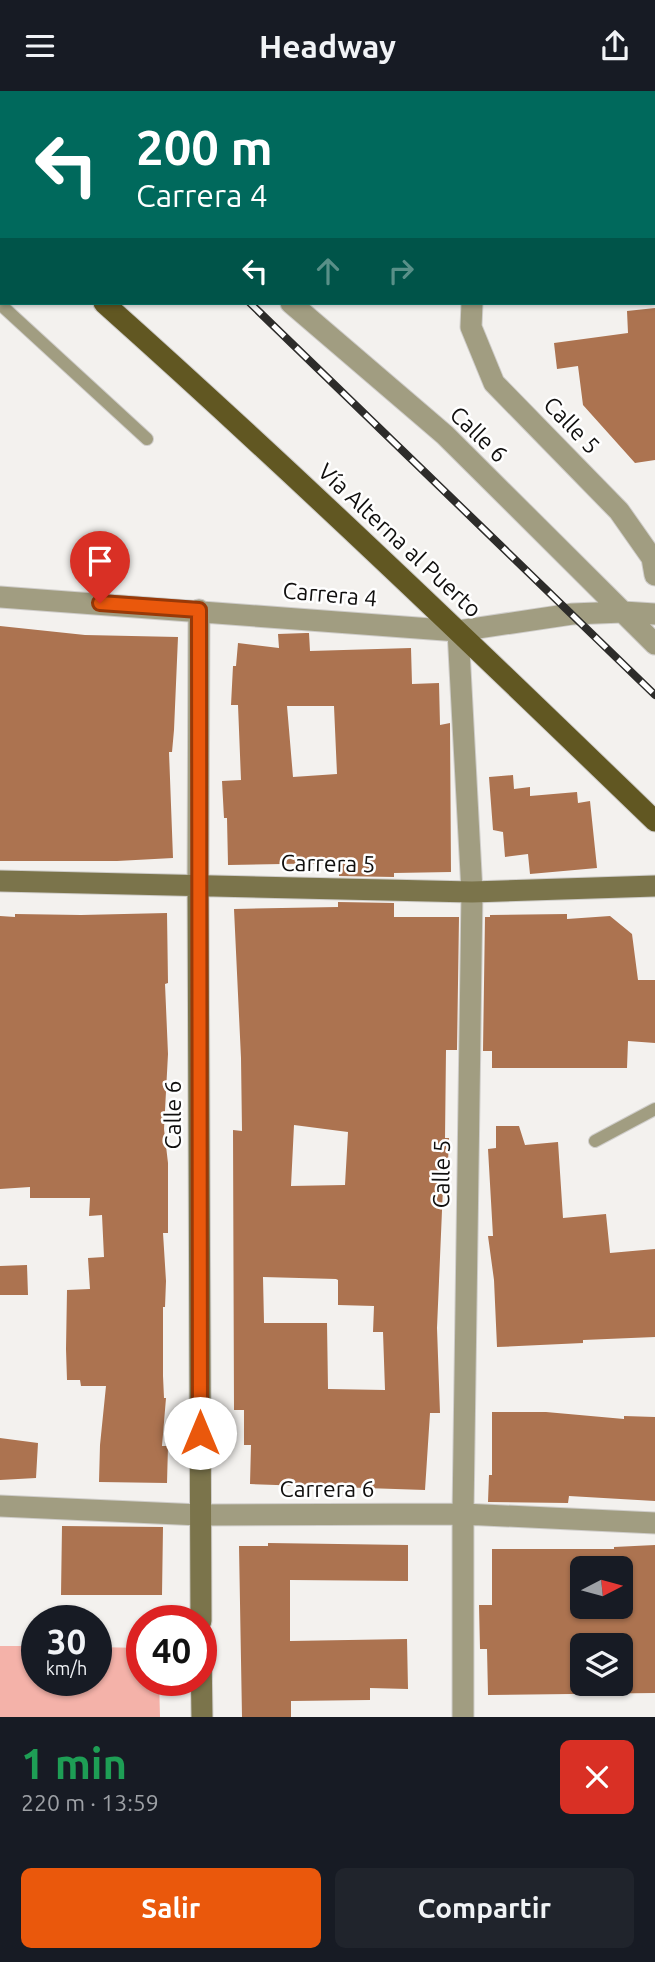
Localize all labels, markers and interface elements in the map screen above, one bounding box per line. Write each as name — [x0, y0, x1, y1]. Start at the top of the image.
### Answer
icon: menu — [21, 27, 59, 65]
icon: share — [596, 27, 634, 65]
text: Headway — [259, 28, 396, 64]
icon: left — [21, 119, 112, 210]
text: 200 m — [136, 119, 273, 174]
text: Carrera 4 — [136, 177, 268, 213]
icon: left — [236, 252, 274, 290]
icon: ahead — [309, 252, 347, 290]
icon: right — [382, 252, 420, 290]
street label: Calle 5 — [539, 392, 605, 458]
street label: Calle 6 — [446, 401, 512, 467]
street label: Vía Alterna al Puerto — [313, 458, 487, 622]
pin — [70, 531, 130, 603]
icon: arrive — [81, 542, 119, 580]
street label: Carrera 4 — [282, 577, 378, 611]
street label: Carrera 5 — [280, 850, 376, 876]
street label: Calle 6 — [160, 1081, 185, 1149]
street label: Calle 5 — [428, 1139, 454, 1209]
position arrow — [163, 1396, 237, 1470]
street label: Carrera 6 — [280, 1476, 374, 1501]
north arrow — [570, 1556, 634, 1619]
map controls — [570, 1556, 633, 1696]
speed limit sign: 40 — [126, 1605, 217, 1696]
text: 30 — [47, 1621, 86, 1661]
button: layers — [570, 1633, 633, 1696]
text: km/h — [46, 1658, 87, 1678]
text: 1 min — [21, 1740, 127, 1787]
button: close — [560, 1740, 634, 1814]
text: 220 m · 13:59 — [21, 1790, 159, 1815]
button: Salir — [21, 1868, 321, 1948]
button: Compartir — [335, 1868, 634, 1948]

